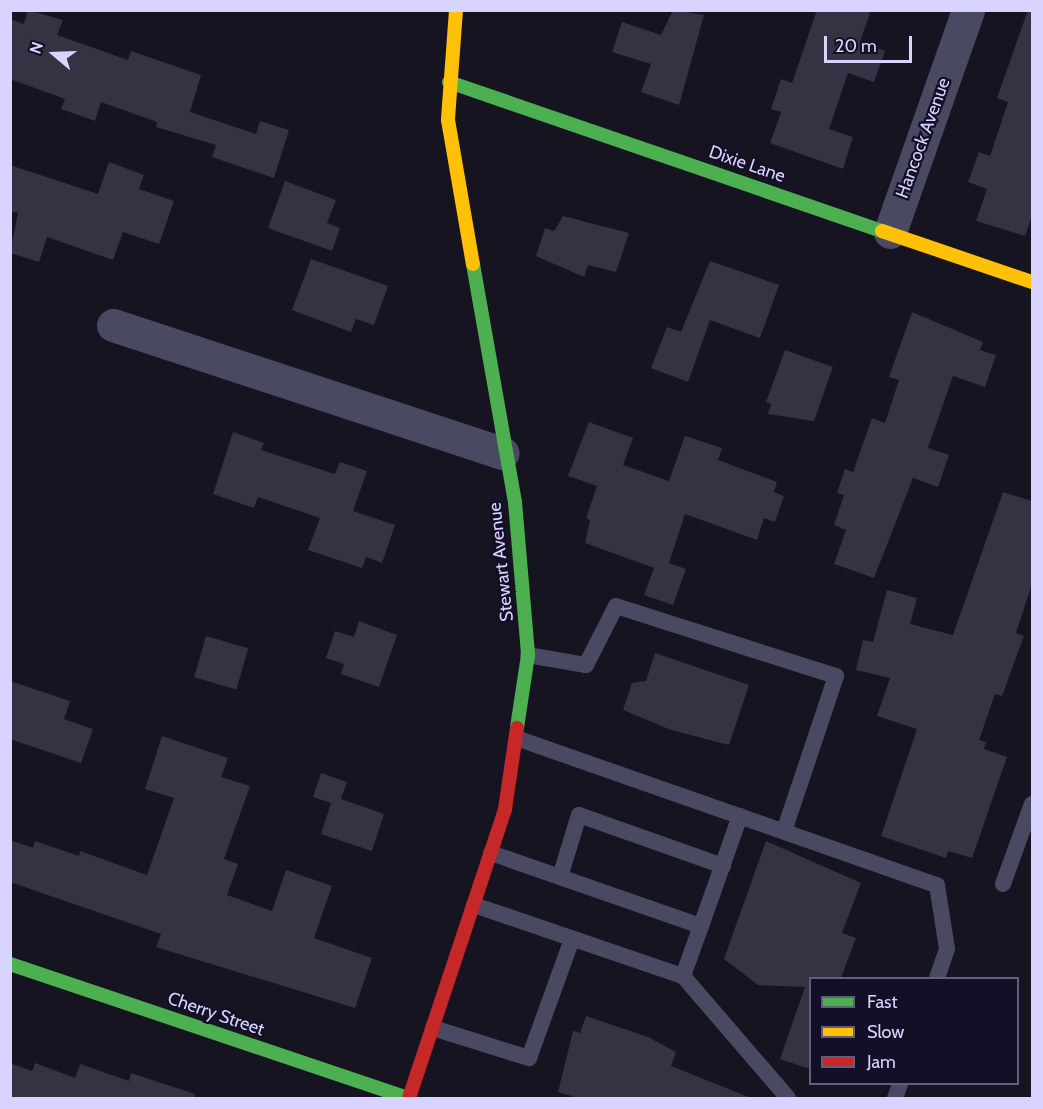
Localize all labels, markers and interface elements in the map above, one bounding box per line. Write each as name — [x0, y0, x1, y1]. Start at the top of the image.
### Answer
north arrow — [24, 24, 84, 84]
scale bar — [827, 24, 916, 62]
text: 20 m — [835, 35, 877, 57]
text: N — [26, 40, 47, 56]
street label: Hancock Avenue — [891, 75, 955, 201]
street label: Dixie Lane — [706, 141, 788, 187]
street label: Stewart Avenue — [484, 501, 518, 623]
legend — [809, 977, 1019, 1085]
street label: Cherry Street — [165, 987, 267, 1041]
text: Fast — [867, 991, 898, 1013]
text: Slow — [867, 1021, 904, 1043]
text: Jam — [867, 1051, 896, 1073]

